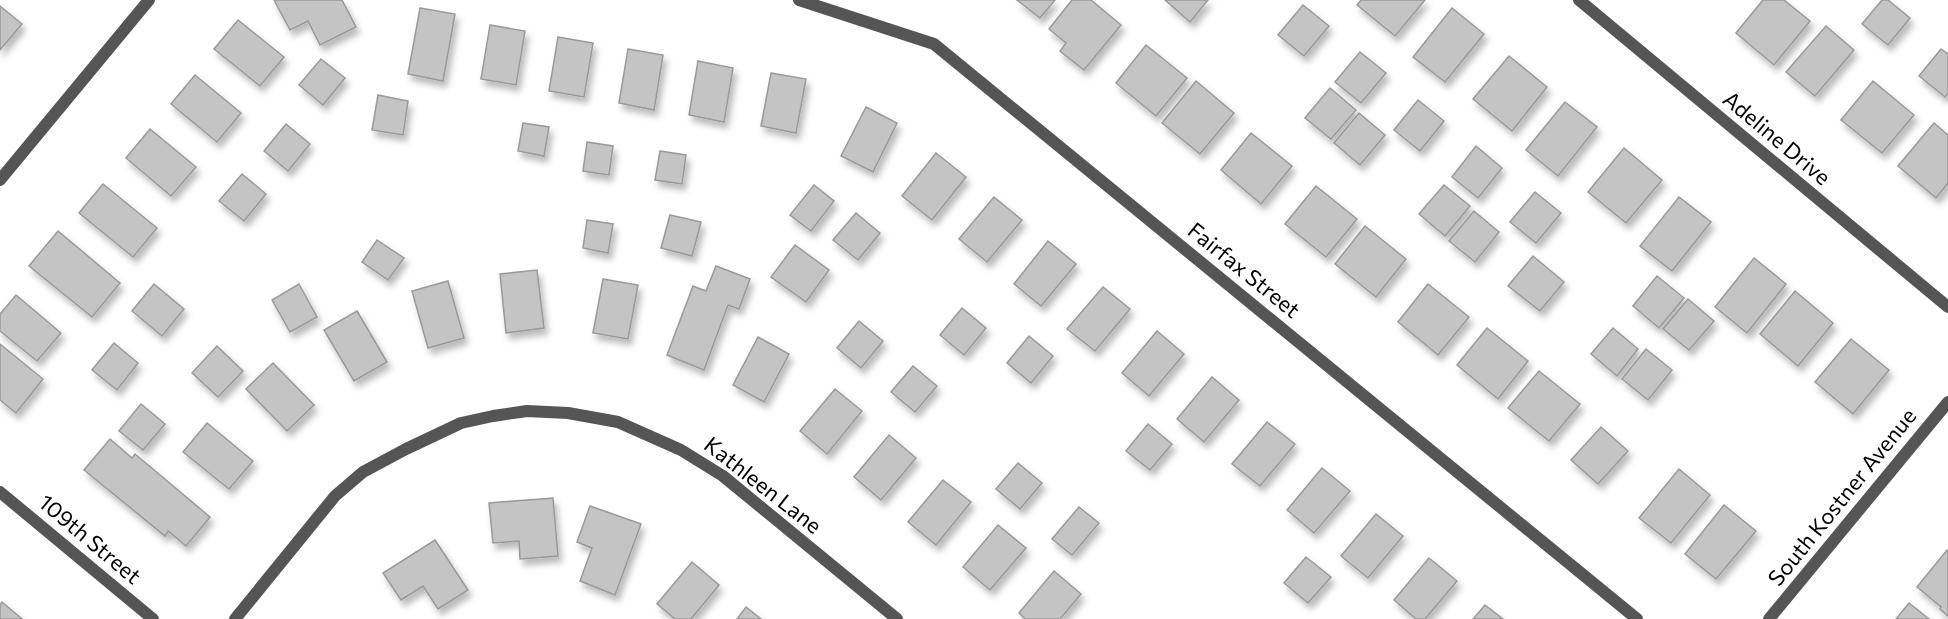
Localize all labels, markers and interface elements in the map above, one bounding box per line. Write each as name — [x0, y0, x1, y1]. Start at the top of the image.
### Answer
street label: Adeline Drive — [1718, 85, 1836, 190]
street label: Fairfax Street — [1183, 216, 1306, 323]
street label: South Kostner Avenue — [1762, 402, 1922, 591]
street label: Kathleen Lane — [699, 430, 828, 539]
street label: 109th Street — [34, 488, 147, 589]

